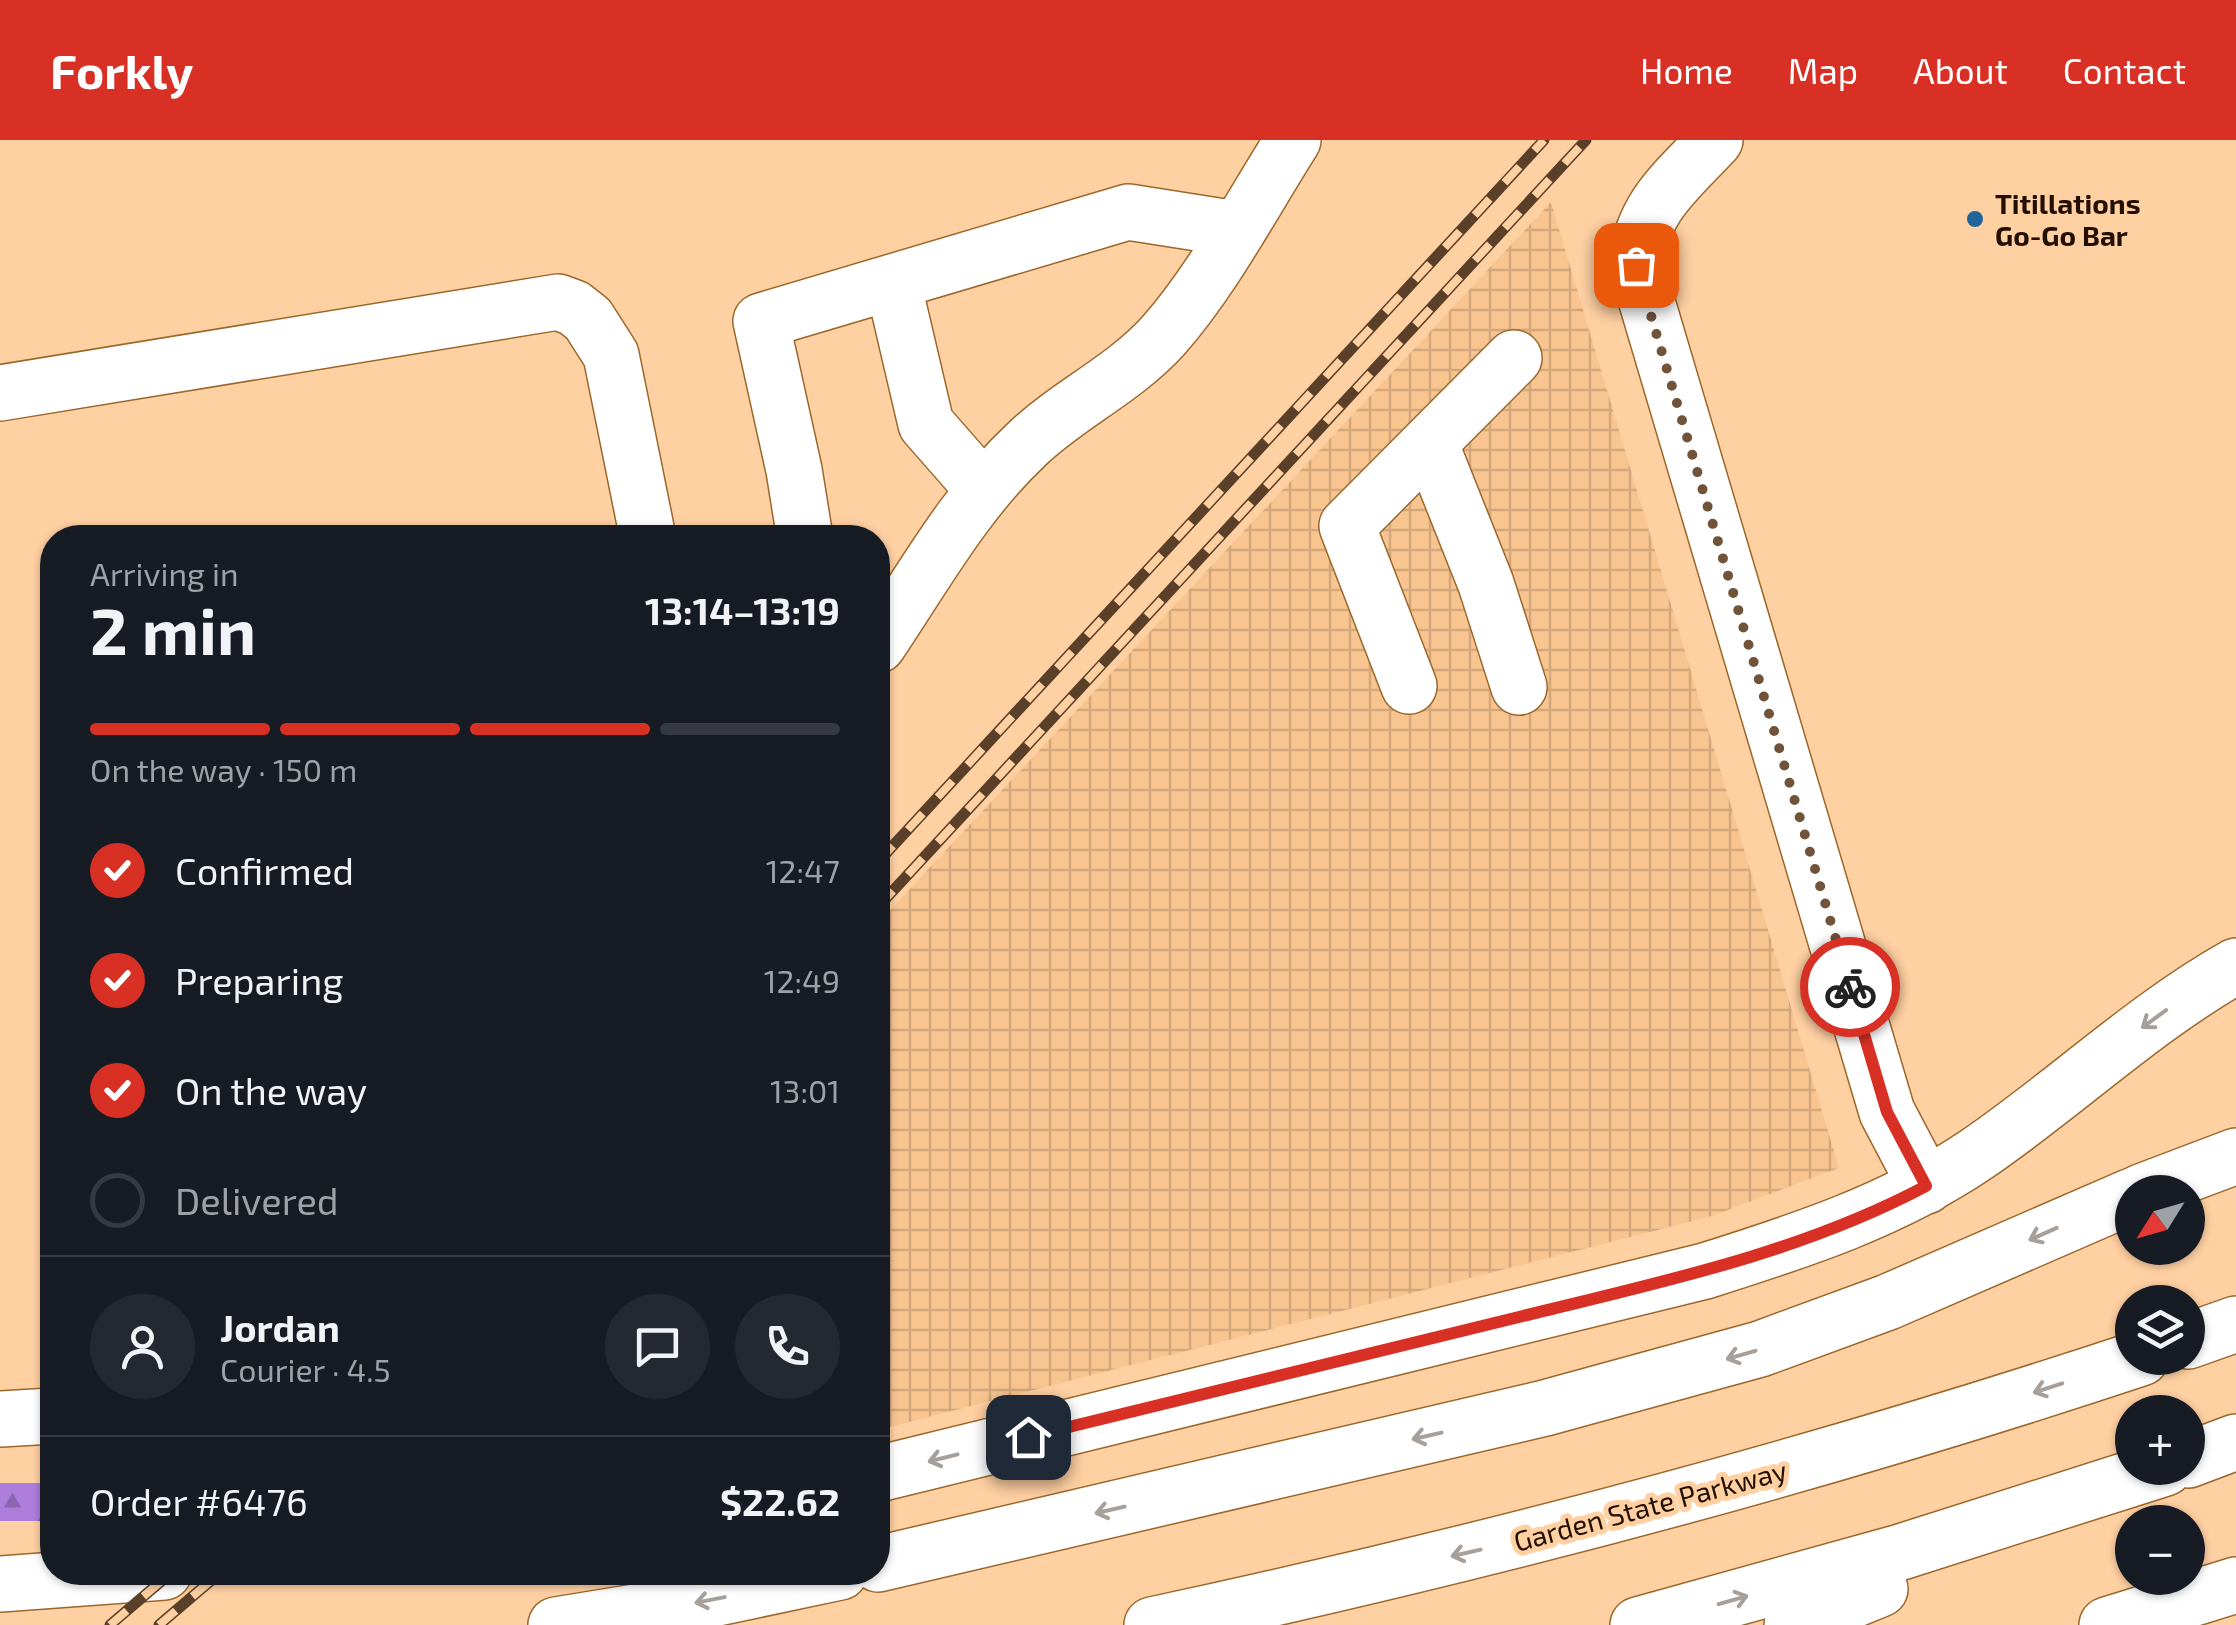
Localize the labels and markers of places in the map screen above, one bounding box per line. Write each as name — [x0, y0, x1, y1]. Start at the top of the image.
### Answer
place label: Titillations Go-Go Bar — [1995, 186, 2141, 252]
marker: Titillations Go-Go Bar — [1964, 208, 1986, 230]
pin — [1594, 223, 1679, 308]
pin — [986, 1395, 1071, 1480]

